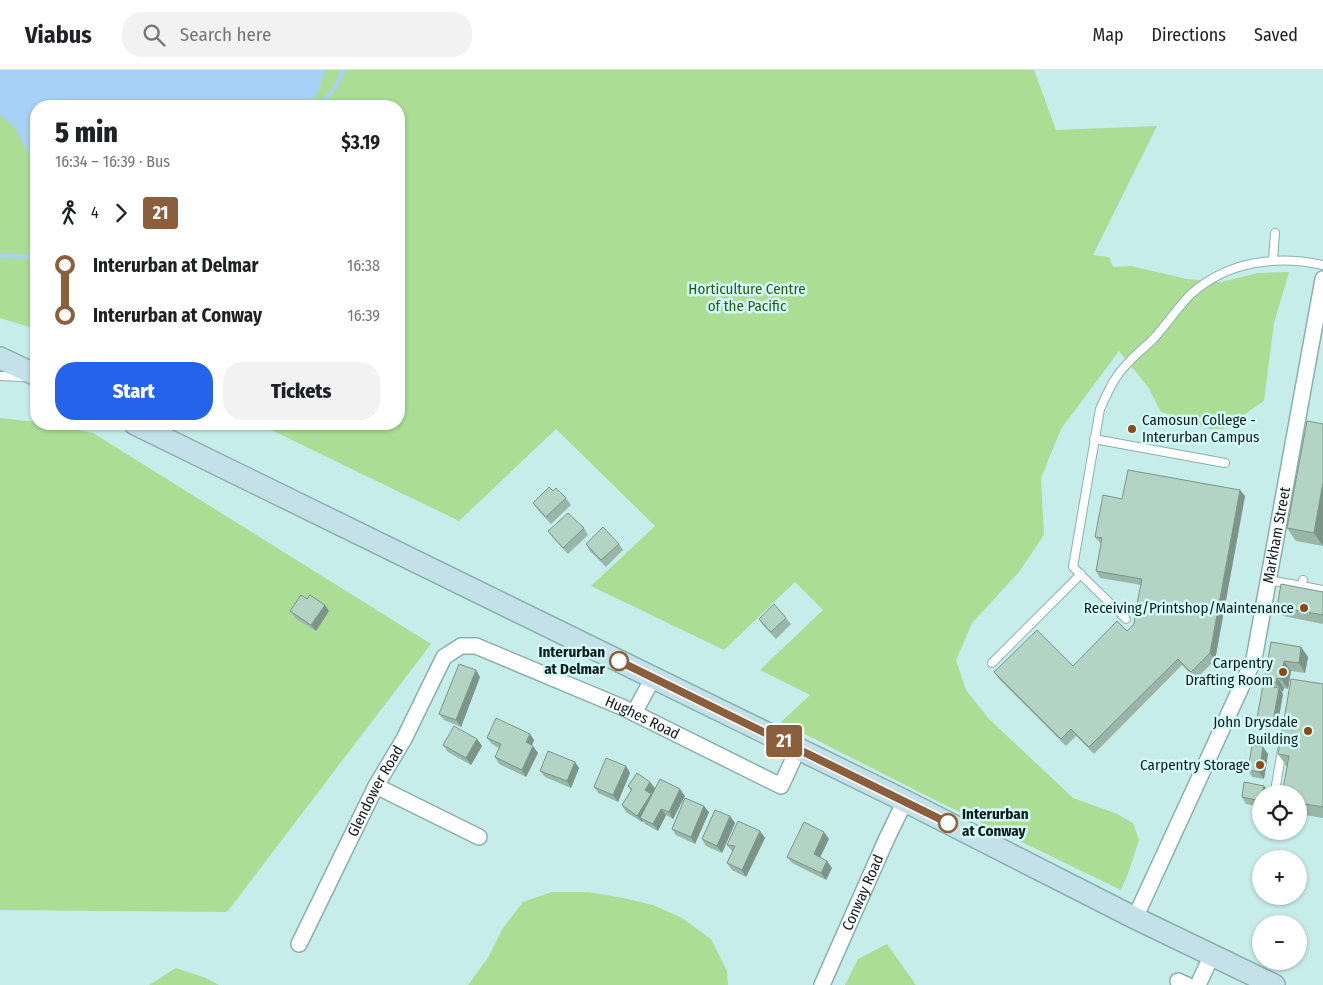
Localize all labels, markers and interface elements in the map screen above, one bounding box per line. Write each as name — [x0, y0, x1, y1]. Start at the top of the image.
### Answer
search box — [122, 12, 472, 57]
text: Viabus — [25, 21, 92, 49]
icon: search — [140, 21, 168, 49]
text: Search here — [180, 23, 271, 46]
text: Map — [1092, 24, 1124, 46]
text: Directions — [1152, 24, 1226, 46]
text: Saved — [1254, 24, 1298, 46]
text: 5 min — [55, 116, 118, 149]
text: $3.19 — [341, 131, 380, 154]
text: 16:34 – 16:39 · Bus — [55, 152, 170, 171]
icon: walk — [55, 199, 83, 227]
icon: forward — [107, 199, 135, 227]
text: 21 — [153, 202, 168, 224]
text: 4 — [91, 203, 99, 222]
text: Interurban at Delmar — [93, 254, 258, 277]
text: 16:38 — [347, 256, 380, 275]
park label: Horticulture Centre of the Pacific — [688, 280, 806, 315]
text: Interurban at Conway — [93, 304, 262, 327]
text: 16:39 — [347, 306, 380, 325]
button: Start — [55, 362, 213, 420]
button: Tickets — [223, 362, 380, 420]
place label: Camosun College - Interurban Campus — [1142, 411, 1259, 446]
marker: Camosun College - Interurban Campus — [1126, 423, 1138, 435]
street label: Markham Street — [1259, 485, 1294, 585]
place label: Receiving/Printshop/Maintenance — [1084, 599, 1294, 617]
marker: Receiving/Printshop/Maintenance — [1298, 602, 1310, 614]
place label: Interurban at Delmar — [538, 643, 606, 678]
marker: Interurban at Delmar — [609, 651, 629, 671]
place label: Carpentry Drafting Room — [1185, 654, 1273, 689]
marker: Carpentry Drafting Room — [1277, 666, 1289, 678]
street label: Hughes Road — [602, 692, 682, 743]
place label: John Drysdale Building — [1213, 713, 1298, 748]
line badge: 21 — [762, 725, 806, 757]
marker: John Drysdale Building — [1302, 725, 1314, 737]
text: 21 — [776, 730, 792, 752]
street label: Glendower Road — [344, 742, 407, 840]
place label: Carpentry Storage — [1140, 756, 1250, 774]
marker: Carpentry Storage — [1254, 759, 1266, 771]
map controls — [1252, 785, 1307, 970]
button: locate — [1252, 785, 1307, 840]
place label: Interurban at Conway — [962, 805, 1029, 840]
marker: Interurban at Conway — [938, 813, 958, 833]
button: + — [1252, 850, 1307, 905]
street label: Conway Road — [838, 852, 888, 933]
button: − — [1252, 915, 1307, 970]

